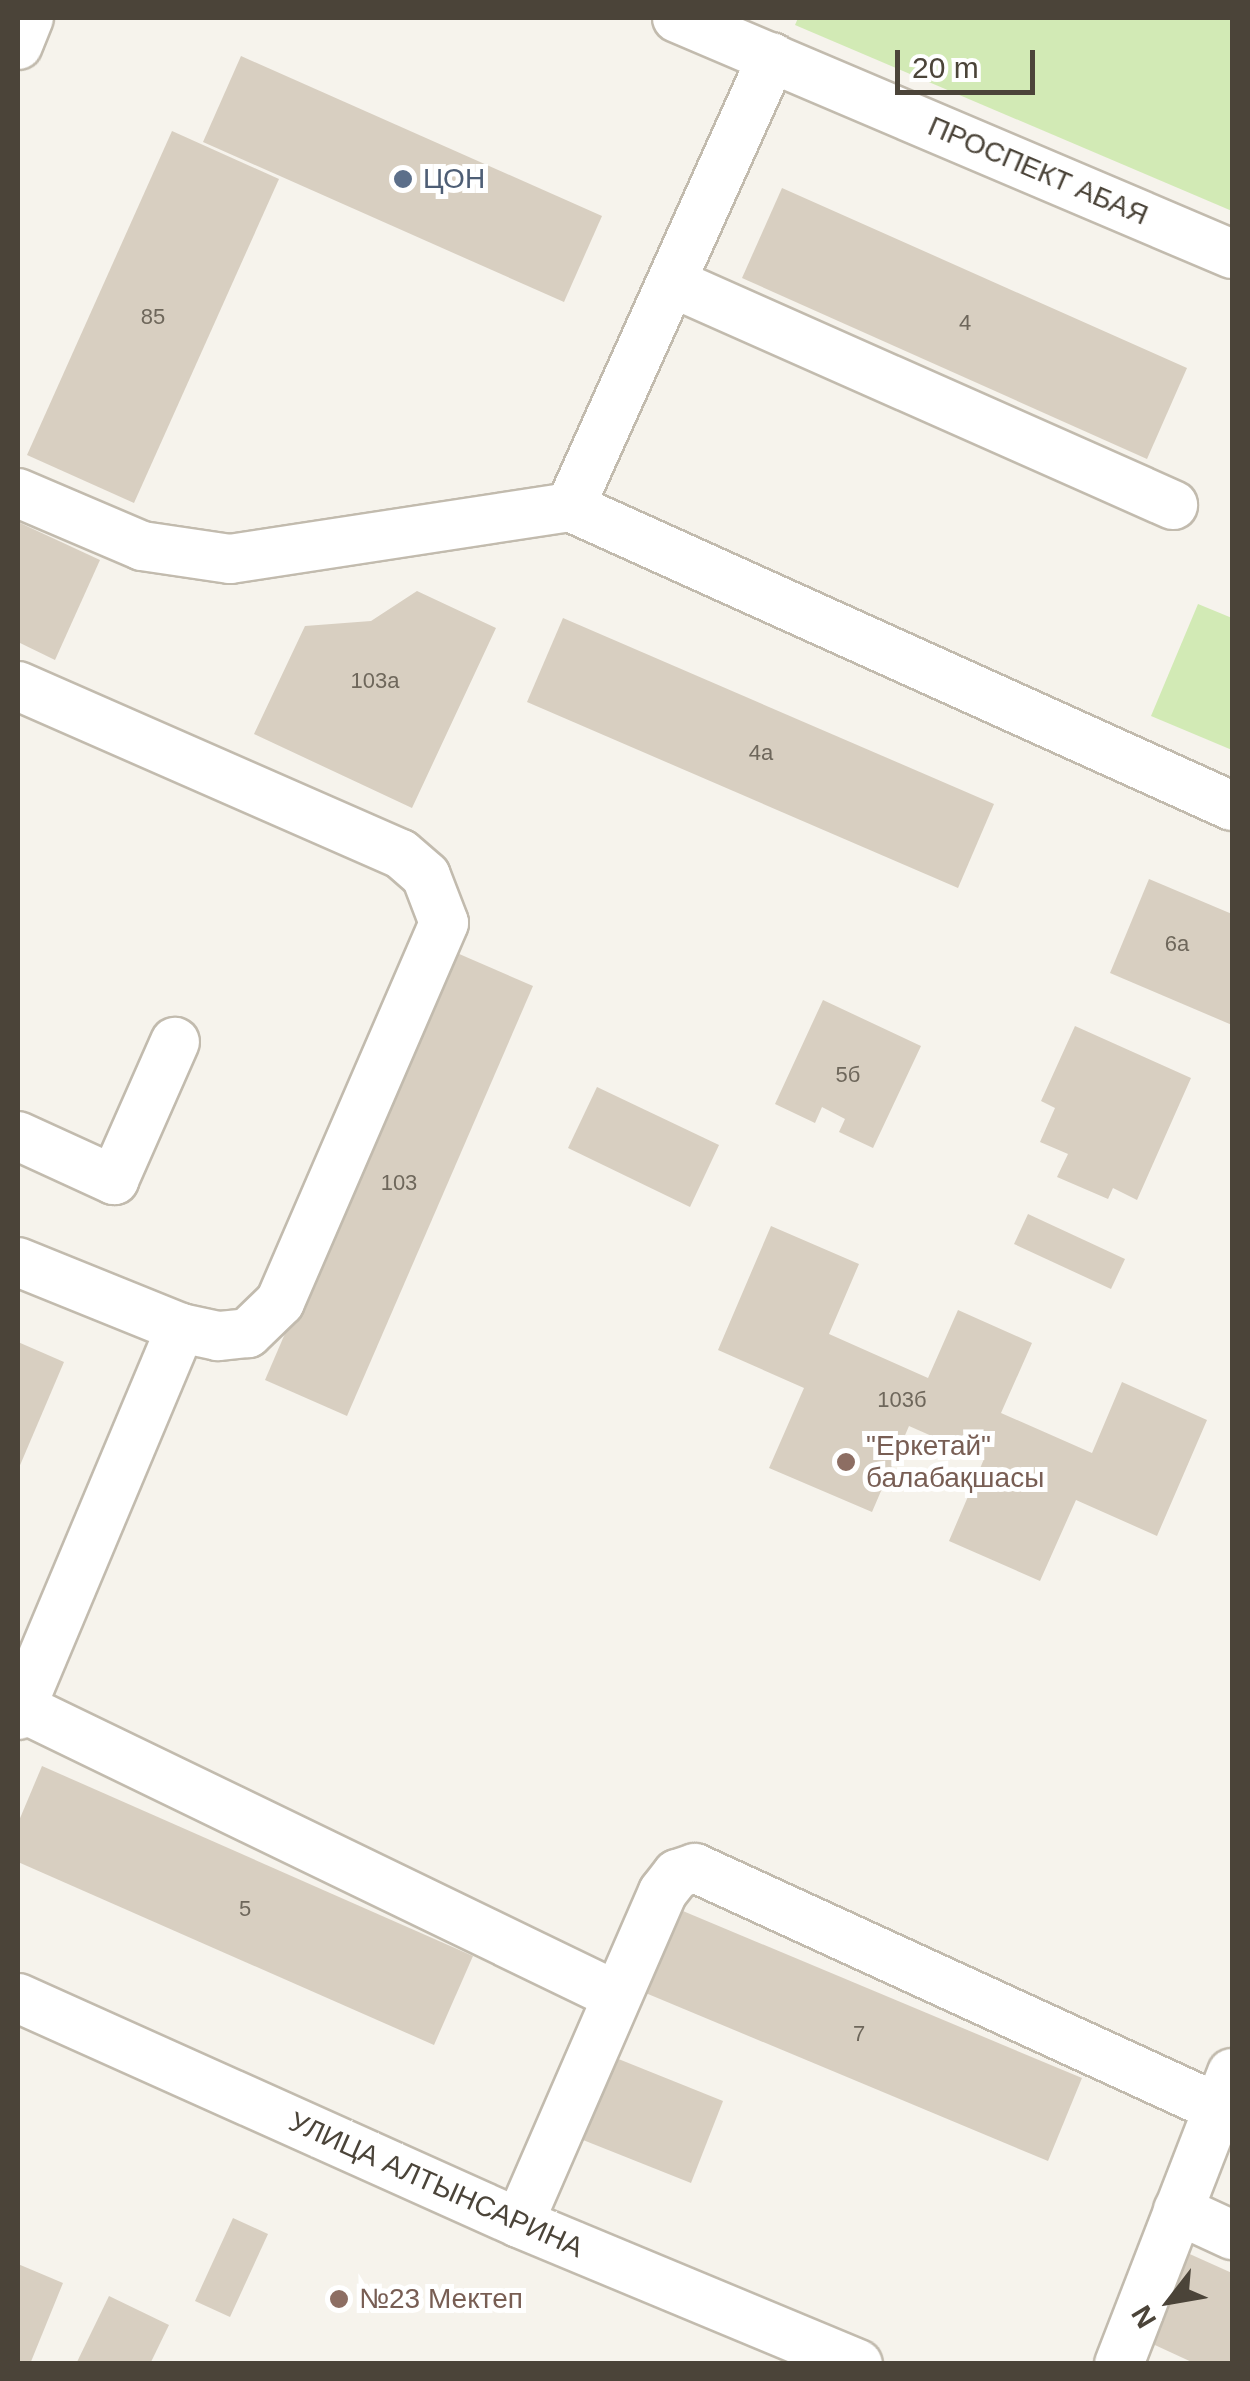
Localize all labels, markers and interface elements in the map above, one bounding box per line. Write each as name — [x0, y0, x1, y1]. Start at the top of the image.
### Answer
scale bar — [900, 30, 1040, 92]
text: 20 m — [912, 51, 979, 84]
street label: ПРОСПЕКТ АБАЯ — [923, 110, 1153, 232]
place label: ЦОН — [423, 162, 485, 196]
marker: ЦОН — [392, 168, 414, 190]
house number: 85 — [141, 304, 165, 330]
house number: 4 — [959, 310, 971, 336]
house number: 103а — [351, 668, 399, 694]
house number: 4а — [749, 740, 773, 766]
house number: 6а — [1165, 931, 1189, 957]
house number: 5б — [836, 1062, 860, 1088]
house number: 103 — [381, 1170, 417, 1196]
house number: 103б — [877, 1387, 927, 1413]
place label: "Еркетай" балабақшасы — [866, 1429, 1044, 1495]
marker: "Еркетай" балабақшасы — [835, 1451, 857, 1473]
house number: 5 — [239, 1896, 251, 1922]
house number: 7 — [853, 2021, 865, 2047]
street label: УЛИЦА АЛТЫНСАРИНА — [284, 2105, 588, 2265]
north arrow — [1120, 2251, 1220, 2351]
place label: №23 Мектеп — [359, 2282, 523, 2316]
marker: №23 Мектеп — [328, 2288, 350, 2310]
text: N — [1125, 2300, 1162, 2333]

